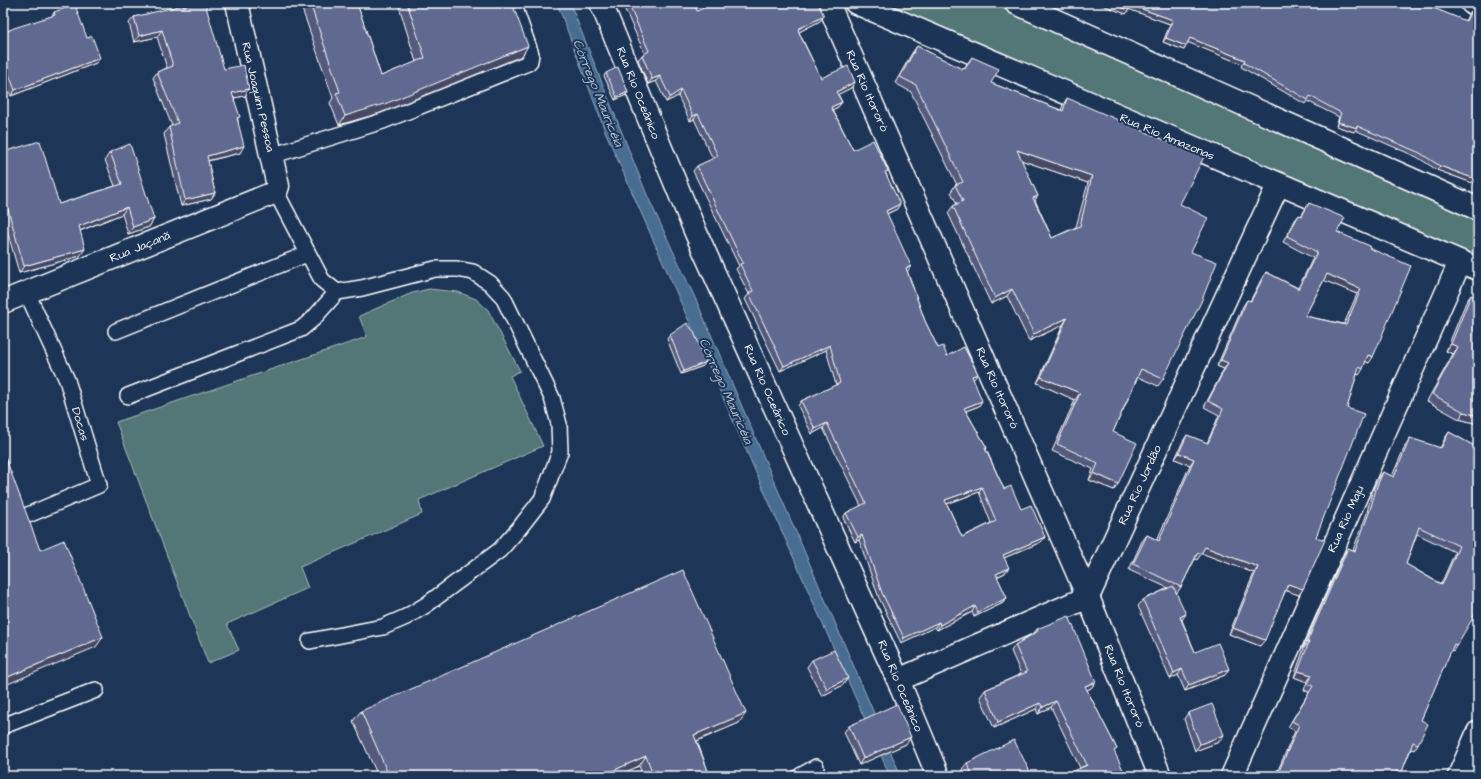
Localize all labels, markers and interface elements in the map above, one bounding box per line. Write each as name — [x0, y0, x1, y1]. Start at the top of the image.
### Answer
water label: Córrego Mauricéia — [567, 37, 628, 151]
street label: Rua Joaquim Pessoa — [237, 41, 279, 153]
street label: Rua Rio Oceânico — [612, 44, 664, 142]
street label: Rua Rio Itororó — [841, 48, 893, 135]
street label: Rua Rio Amazonas — [1117, 109, 1217, 165]
street label: Rua Jaçanã — [107, 227, 173, 267]
water label: Córrego Mauricéia — [694, 335, 758, 448]
street label: Rua Rio Oceânico — [739, 342, 795, 438]
street label: Rua Rio Itororó — [971, 345, 1023, 432]
street label: Docas — [67, 405, 93, 443]
street label: Rua Rio Jordão — [1114, 442, 1166, 528]
street label: Rua Rio Maju — [1324, 483, 1368, 555]
street label: Rua Rio Oceânico — [873, 638, 927, 735]
street label: Rua Rio Itororó — [1100, 642, 1148, 730]

